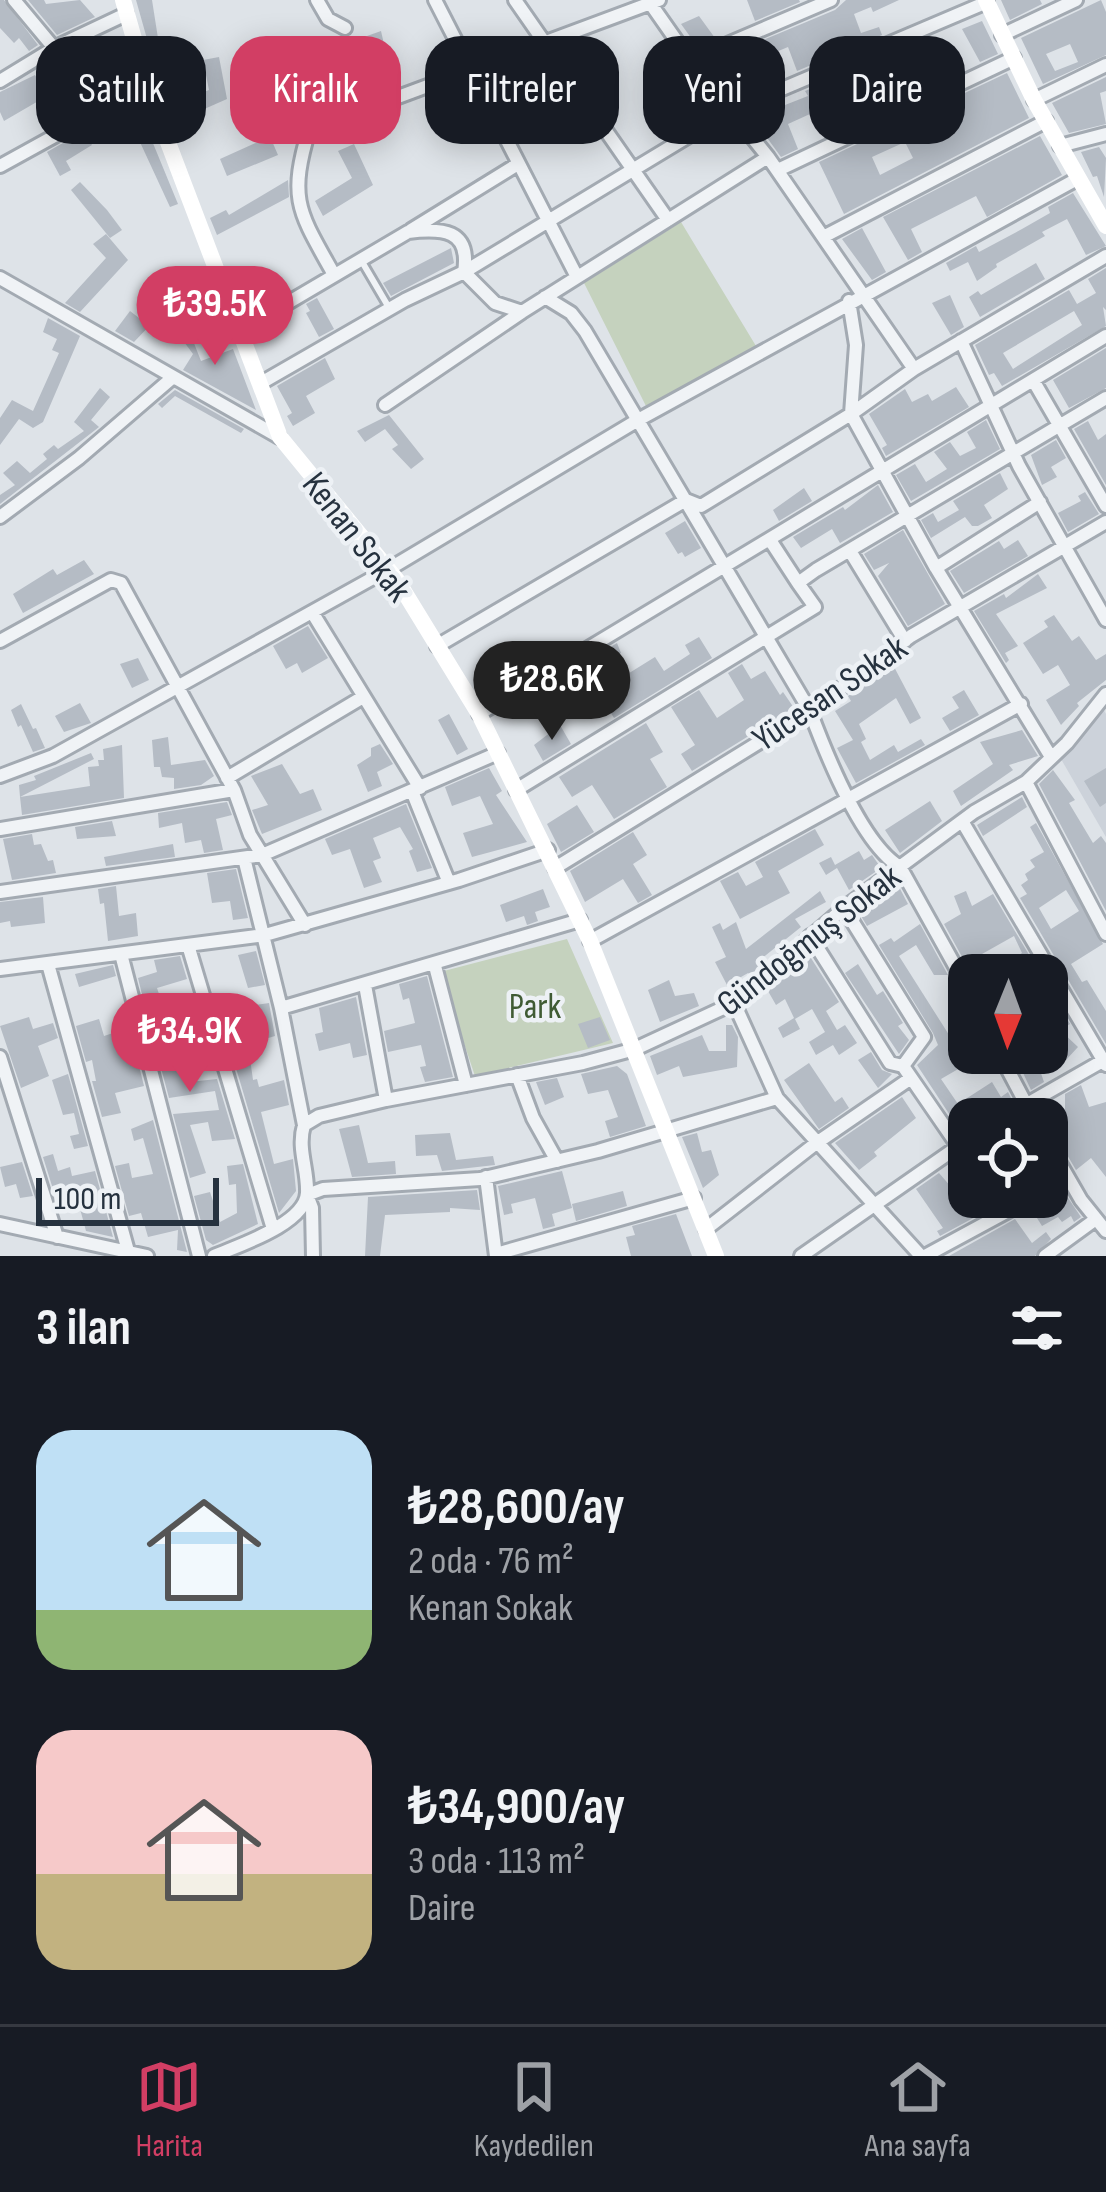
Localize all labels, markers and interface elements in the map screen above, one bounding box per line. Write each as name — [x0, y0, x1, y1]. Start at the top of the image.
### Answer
chip: Satılık — [36, 36, 206, 144]
chip: Kiralık — [230, 36, 401, 144]
chip: Filtreler — [425, 36, 619, 144]
chip: Yeni — [643, 36, 785, 144]
chip: Daire — [809, 36, 965, 144]
pin: ₺39.5K — [117, 266, 313, 368]
text: ₺39.5K — [164, 281, 266, 328]
street label: Kenan Sokak — [292, 464, 420, 611]
street label: Yücesan Sokak — [745, 627, 916, 761]
pin: ₺28.6K — [454, 641, 650, 743]
text: ₺28.6K — [500, 656, 604, 703]
street label: Gündoğmuş Sokak — [709, 856, 910, 1026]
north arrow — [948, 954, 1068, 1074]
map controls — [948, 954, 1068, 1218]
park label: Park — [509, 986, 562, 1029]
pin: ₺34.9K — [92, 993, 288, 1095]
text: ₺34.9K — [138, 1008, 242, 1055]
button: locate — [948, 1098, 1068, 1218]
scale bar — [36, 1172, 219, 1225]
text: 100 m — [54, 1179, 121, 1219]
icon: filters — [1004, 1295, 1070, 1361]
text: 3 ilan — [36, 1298, 131, 1359]
text: ₺28,600/ay — [408, 1477, 625, 1538]
icon: home — [132, 1478, 276, 1622]
text: 2 oda · 76 m² — [408, 1538, 574, 1585]
text: Kenan Sokak — [408, 1585, 573, 1632]
text: ₺34,900/ay — [408, 1777, 625, 1838]
icon: home — [132, 1778, 276, 1922]
text: 3 oda · 113 m² — [408, 1838, 585, 1885]
text: Daire — [408, 1885, 475, 1932]
tab: Harita — [135, 2054, 203, 2166]
tab: Kaydedilen — [474, 2054, 594, 2166]
tab: Ana sayfa — [865, 2054, 971, 2166]

